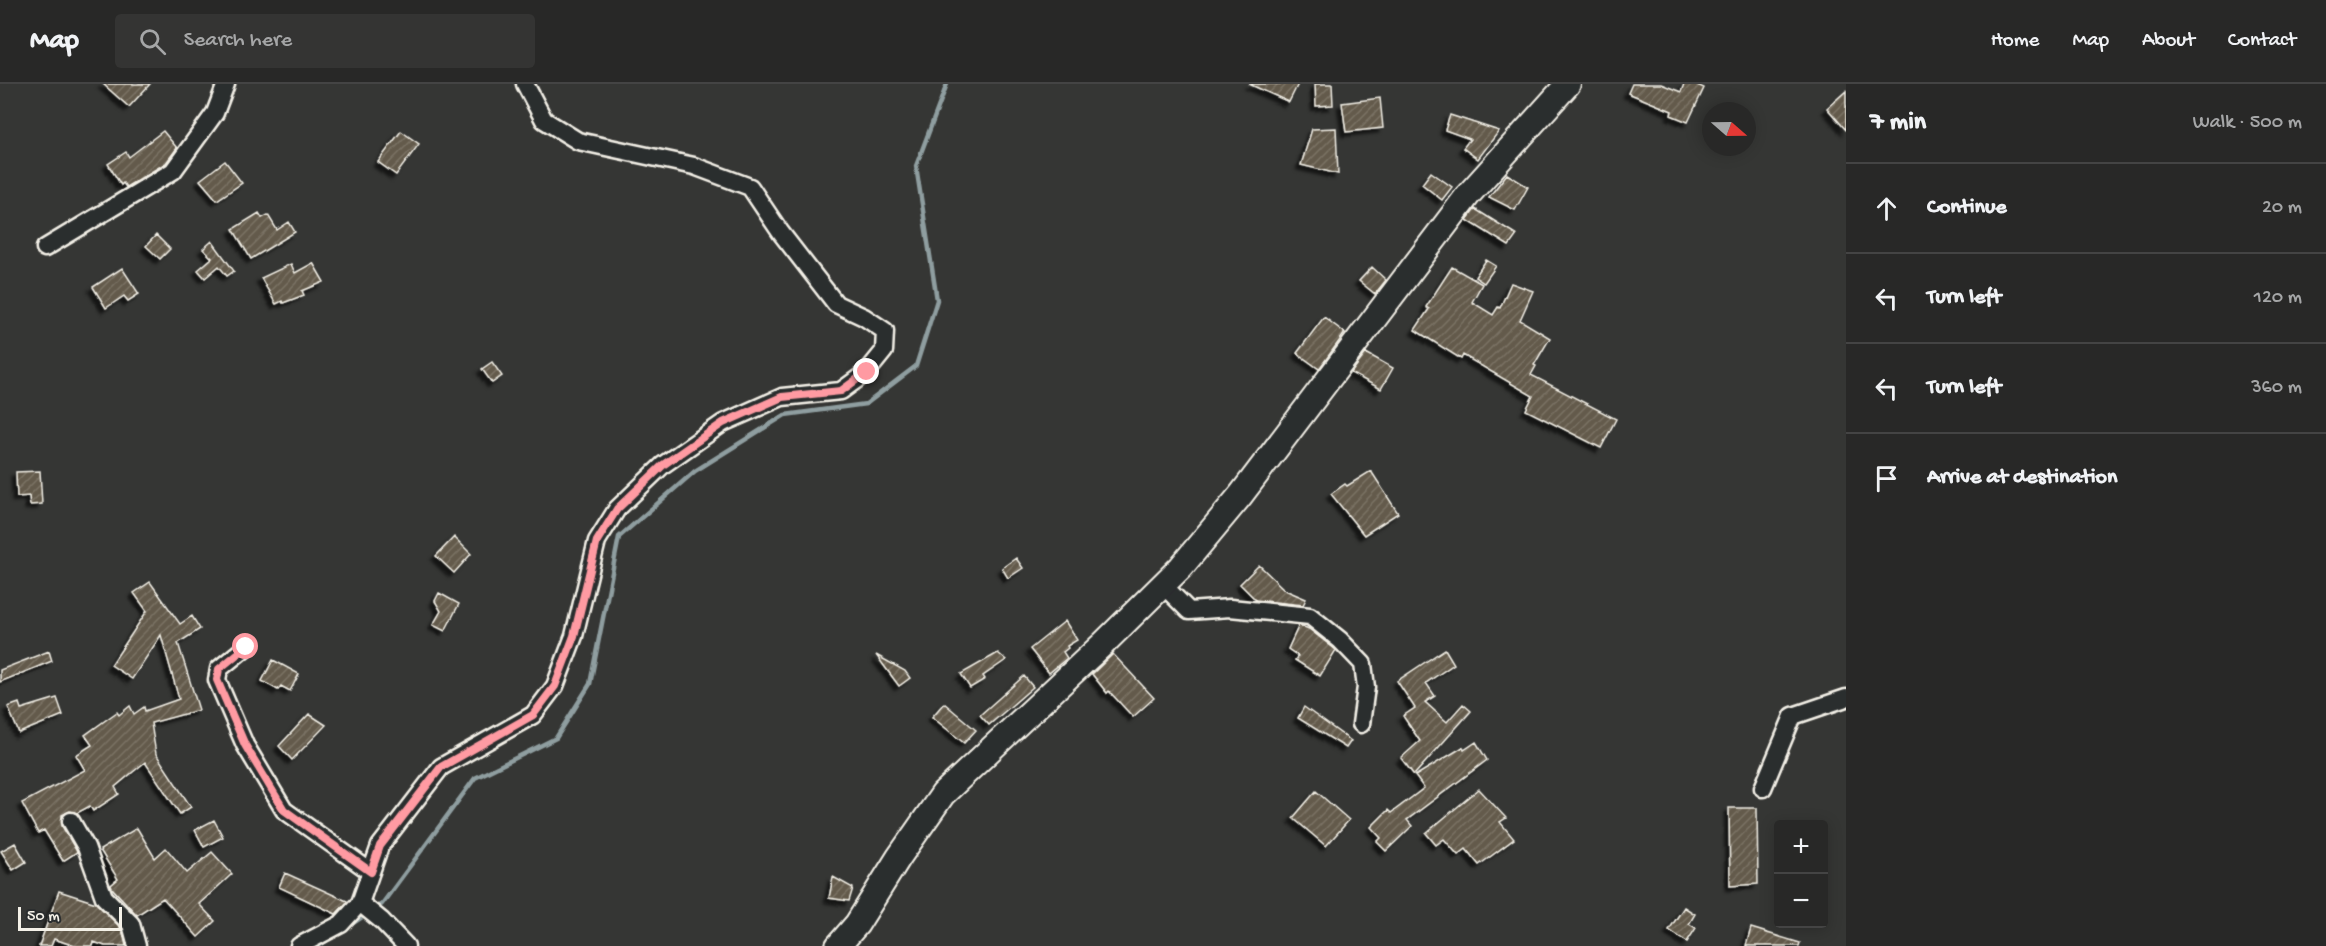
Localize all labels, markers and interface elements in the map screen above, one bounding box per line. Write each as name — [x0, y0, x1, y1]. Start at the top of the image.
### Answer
search box — [115, 14, 535, 68]
text: Map — [30, 25, 79, 58]
icon: search — [136, 25, 169, 58]
text: Search here — [184, 28, 292, 54]
text: Home — [1991, 29, 2039, 54]
text: Map — [2072, 29, 2109, 54]
text: About — [2142, 29, 2195, 54]
text: Contact — [2228, 29, 2296, 54]
north arrow — [1702, 102, 1756, 156]
text: 7 min — [1870, 108, 1926, 139]
text: Walk · 500 m — [2193, 112, 2302, 135]
icon: ahead — [1870, 192, 1903, 225]
text: Continue — [1927, 195, 2007, 221]
text: 20 m — [2262, 197, 2302, 220]
icon: left — [1870, 282, 1903, 315]
text: Turn left — [1927, 285, 2001, 311]
text: 120 m — [2254, 287, 2302, 310]
route end — [853, 358, 879, 384]
icon: left — [1870, 372, 1903, 405]
text: Turn left — [1927, 375, 2001, 401]
text: 360 m — [2251, 377, 2302, 400]
icon: arrive — [1870, 462, 1903, 495]
text: Arrive at destination — [1927, 465, 2117, 491]
route start — [232, 633, 258, 659]
map controls — [1774, 820, 1828, 928]
button: + — [1774, 820, 1828, 874]
button: − — [1774, 874, 1828, 928]
scale bar — [18, 904, 122, 932]
text: 50 m — [27, 908, 60, 927]

